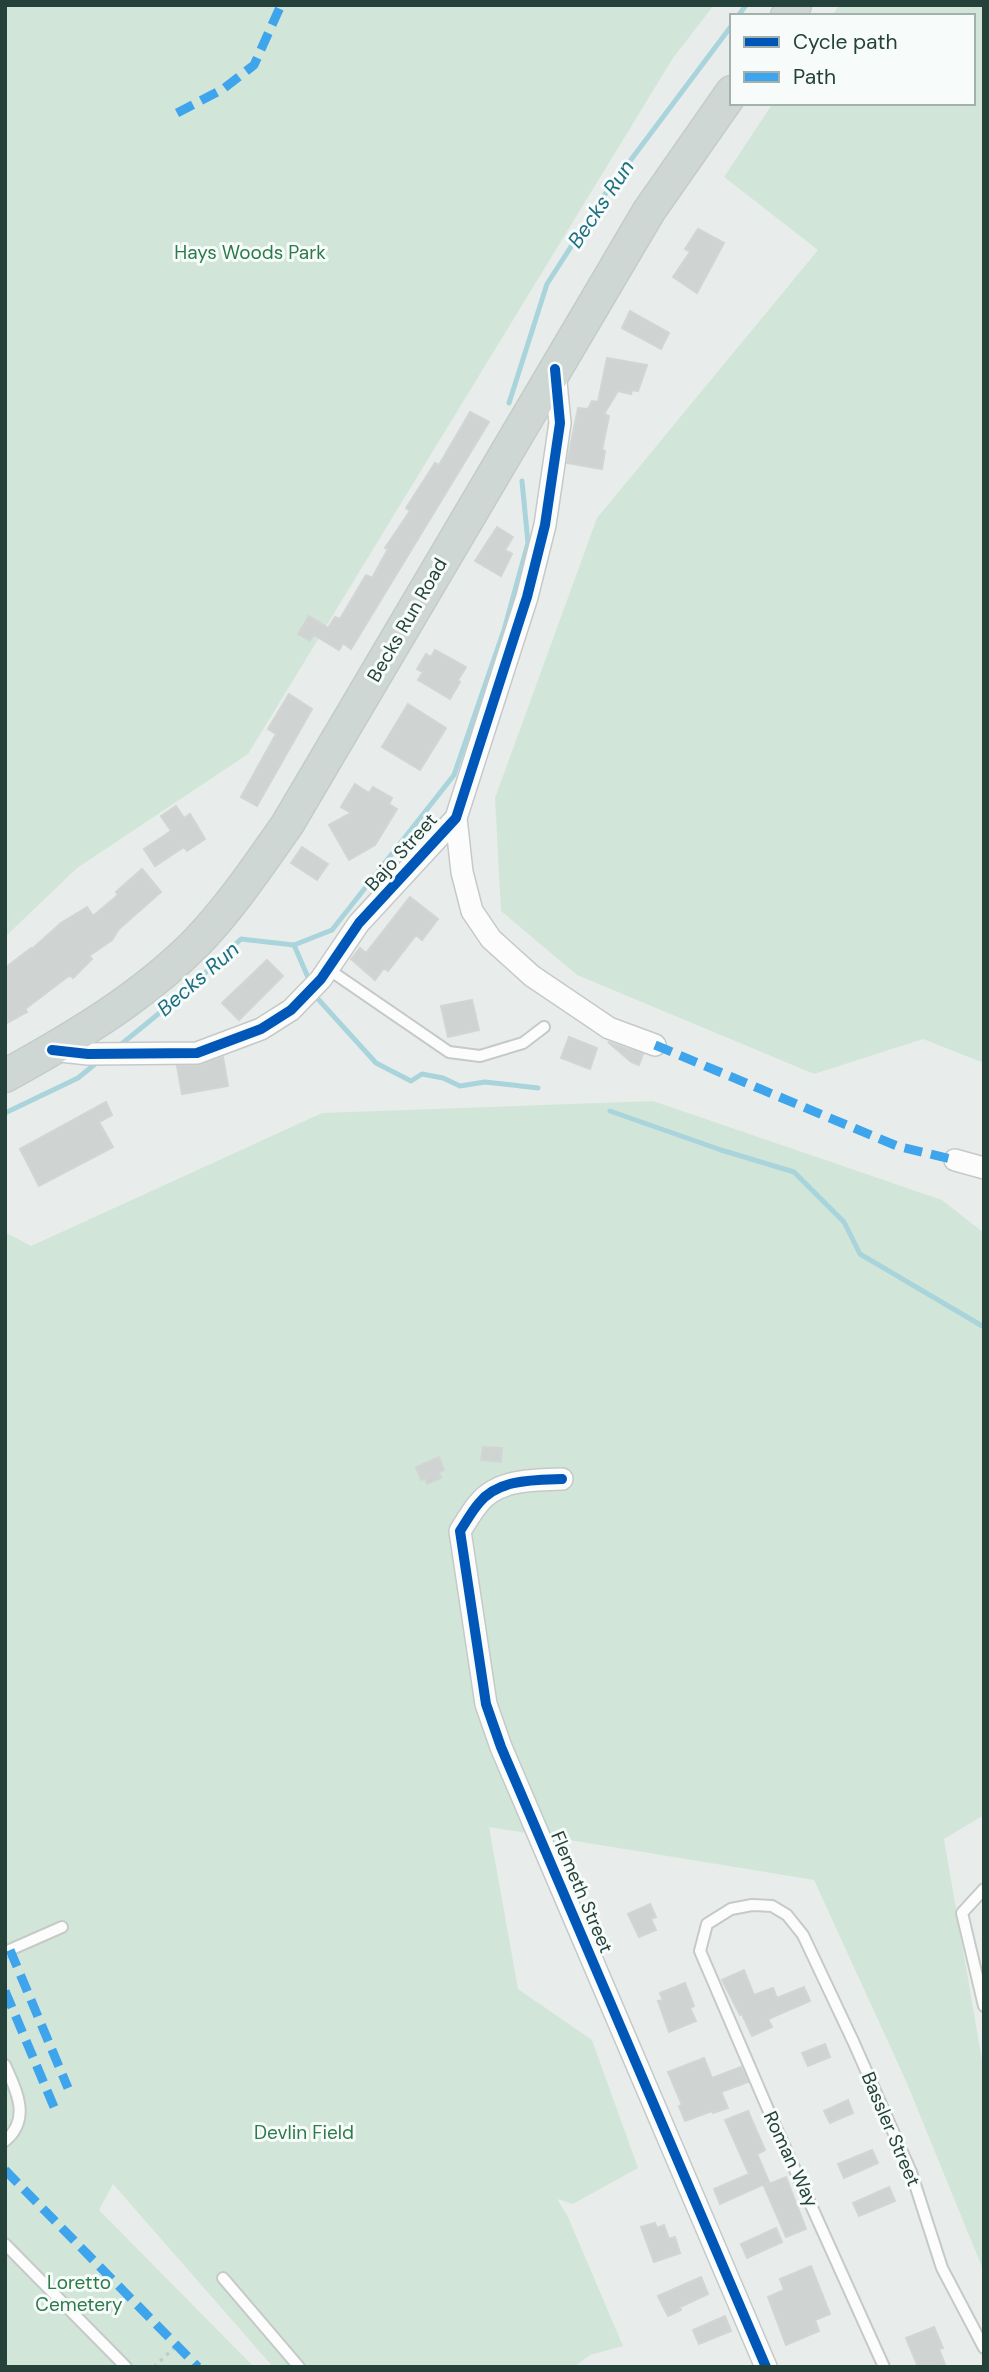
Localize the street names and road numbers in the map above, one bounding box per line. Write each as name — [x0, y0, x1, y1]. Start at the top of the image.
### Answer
street label: Becks Run Road — [361, 554, 453, 686]
street label: Bajo Street — [359, 808, 443, 896]
street label: Flemeth Street — [545, 1827, 619, 1957]
street label: Bassler Street — [856, 2068, 926, 2190]
street label: Roman Way — [758, 2107, 824, 2211]

